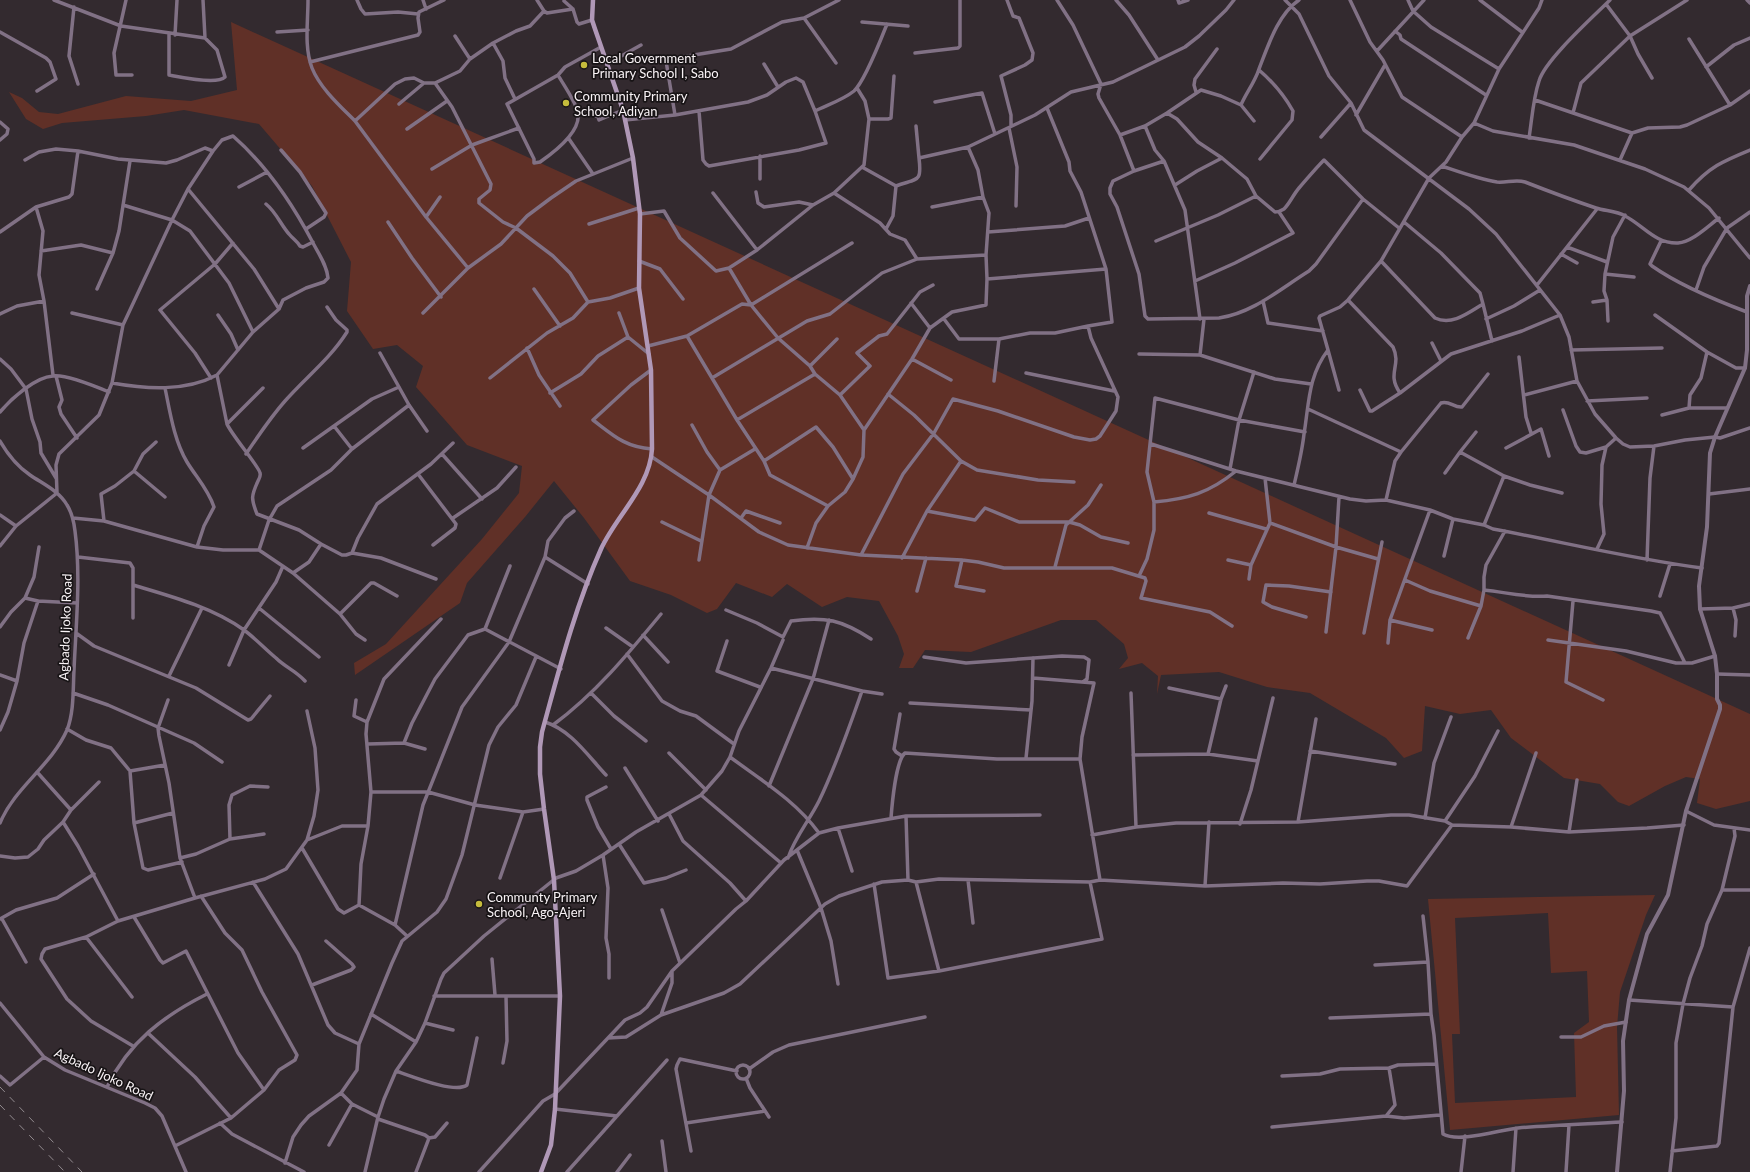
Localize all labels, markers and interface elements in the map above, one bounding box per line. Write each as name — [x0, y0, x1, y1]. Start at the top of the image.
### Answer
place label: Local Government Primary School I, Sabo — [592, 50, 719, 81]
marker: Local Government Primary School I, Sabo — [579, 60, 589, 70]
place label: Community Primary School, Adiyan — [574, 88, 688, 119]
marker: Community Primary School, Adiyan — [561, 98, 571, 108]
street label: Agbado Ijoko Road — [55, 573, 75, 681]
place label: Communty Primary School, Ago-Ajeri — [487, 889, 598, 920]
marker: Communty Primary School, Ago-Ajeri — [474, 899, 484, 909]
street label: Agbado Ijoko Road — [52, 1044, 156, 1104]

